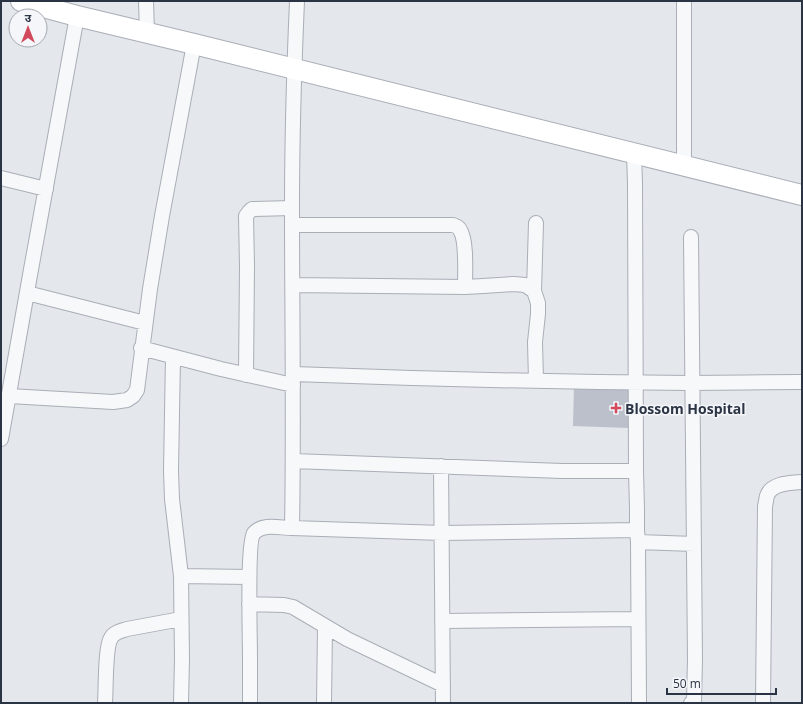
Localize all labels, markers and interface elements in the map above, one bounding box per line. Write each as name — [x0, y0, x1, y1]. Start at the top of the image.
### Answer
north arrow — [8, 8, 48, 48]
text: उ — [25, 10, 32, 25]
place label: Blossom Hospital — [625, 399, 746, 418]
marker: Blossom Hospital — [610, 402, 622, 414]
scale bar — [667, 670, 776, 696]
text: 50 m — [673, 675, 701, 692]

